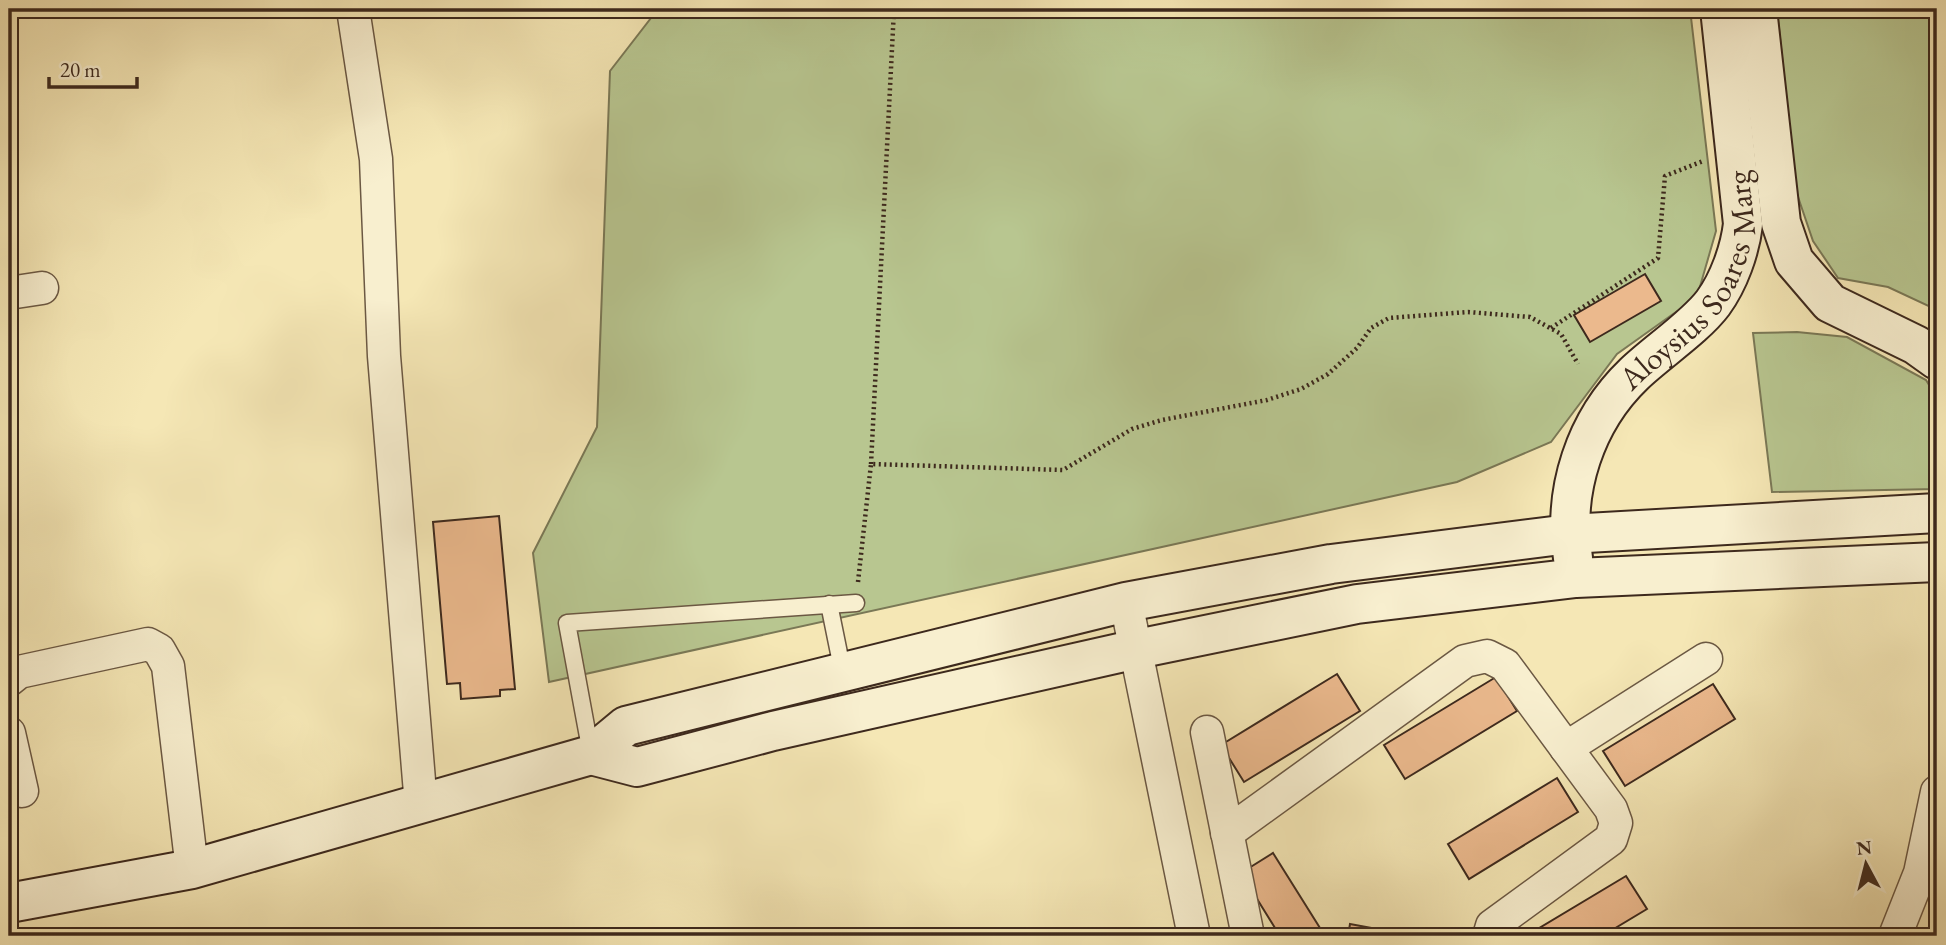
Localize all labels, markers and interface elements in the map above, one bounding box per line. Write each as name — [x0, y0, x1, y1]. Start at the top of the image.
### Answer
scale bar — [49, 46, 136, 90]
text: 20 m — [60, 56, 101, 83]
street label: Aloysius Soares Marg — [1609, 168, 1765, 399]
north arrow — [1830, 830, 1900, 900]
text: N — [1855, 834, 1874, 861]

